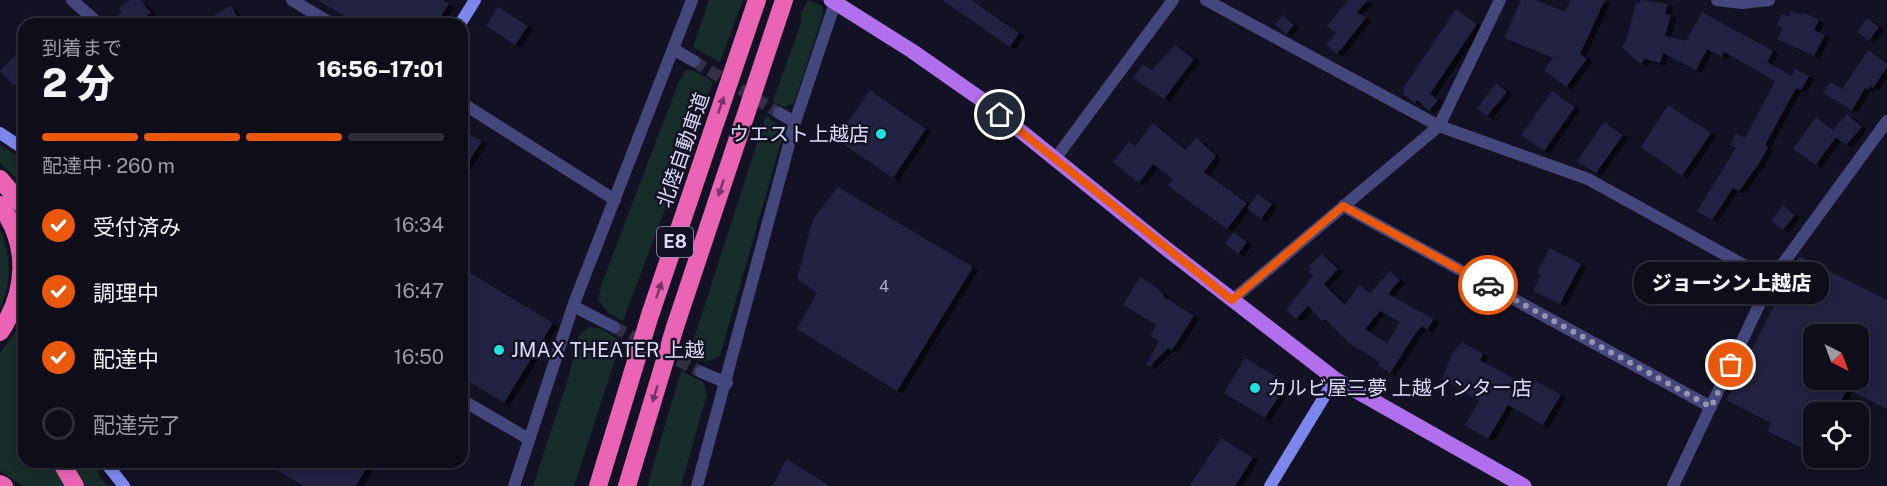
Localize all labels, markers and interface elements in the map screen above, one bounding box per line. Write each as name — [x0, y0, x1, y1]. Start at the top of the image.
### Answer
text: 到着まで — [42, 36, 122, 60]
text: 16:56–17:01 — [317, 56, 444, 82]
text: 2 分 — [42, 60, 115, 106]
street label: 北陸自動車道 — [652, 89, 714, 211]
pin — [974, 89, 1025, 140]
one-way arrow — [717, 96, 727, 114]
icon: home — [983, 98, 1016, 131]
place label: ウエスト上越店 — [729, 122, 869, 146]
marker: ウエスト上越店 — [874, 127, 888, 141]
text: 配達中 · 260 m — [42, 154, 175, 178]
one-way arrow — [716, 179, 726, 197]
icon: check — [42, 209, 75, 242]
text: 16:34 — [394, 213, 444, 237]
text: 受付済み — [93, 214, 181, 240]
road number: E8 — [657, 227, 693, 257]
courier — [1458, 255, 1518, 315]
callout: ジョーシン上越店 — [1634, 263, 1828, 305]
icon: car — [1472, 269, 1505, 302]
text: ジョーシン上越店 — [1652, 271, 1811, 295]
icon: check — [42, 275, 75, 308]
house number: 4 — [879, 277, 889, 296]
text: 16:47 — [394, 279, 444, 303]
text: 調理中 — [93, 280, 159, 306]
one-way arrow — [654, 281, 664, 299]
north arrow — [1803, 324, 1869, 390]
map controls — [1803, 324, 1869, 468]
place label: JMAX THEATER 上越 — [511, 338, 704, 362]
pin — [1705, 339, 1756, 390]
icon: check — [42, 341, 75, 374]
marker: JMAX THEATER 上越 — [492, 343, 506, 357]
text: 16:50 — [394, 345, 444, 369]
text: 配達中 — [93, 346, 159, 372]
icon: bag — [1714, 348, 1747, 381]
place label: カルビ屋三夢 上越インター店 — [1267, 376, 1532, 400]
marker: カルビ屋三夢 上越インター店 — [1248, 381, 1262, 395]
one-way arrow — [650, 385, 659, 403]
button: locate — [1803, 402, 1869, 468]
text: 配達完了 — [93, 412, 181, 438]

